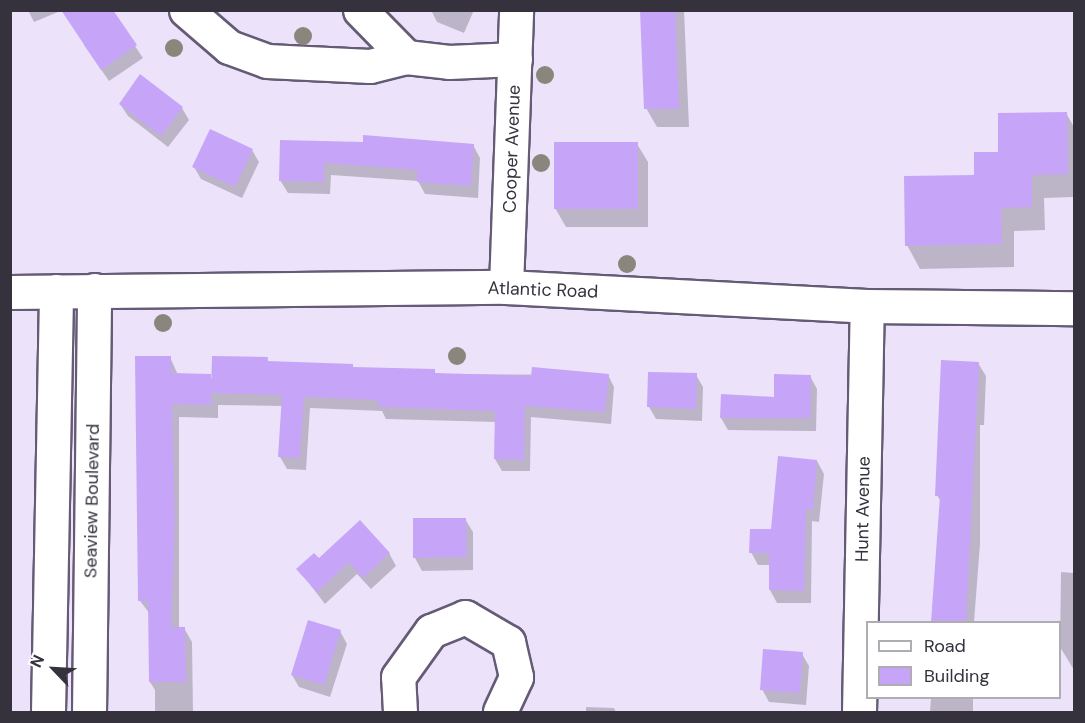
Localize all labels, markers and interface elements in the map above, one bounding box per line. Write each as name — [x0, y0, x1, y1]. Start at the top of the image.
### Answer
street label: Cooper Avenue — [499, 84, 525, 214]
street label: Atlantic Road — [487, 277, 599, 303]
street label: Seaview Boulevard — [80, 424, 104, 578]
street label: Hunt Avenue — [851, 456, 875, 562]
legend — [866, 621, 1061, 699]
text: Road — [924, 634, 966, 658]
north arrow — [24, 639, 84, 699]
text: N — [25, 651, 49, 671]
text: Building — [924, 664, 989, 688]

